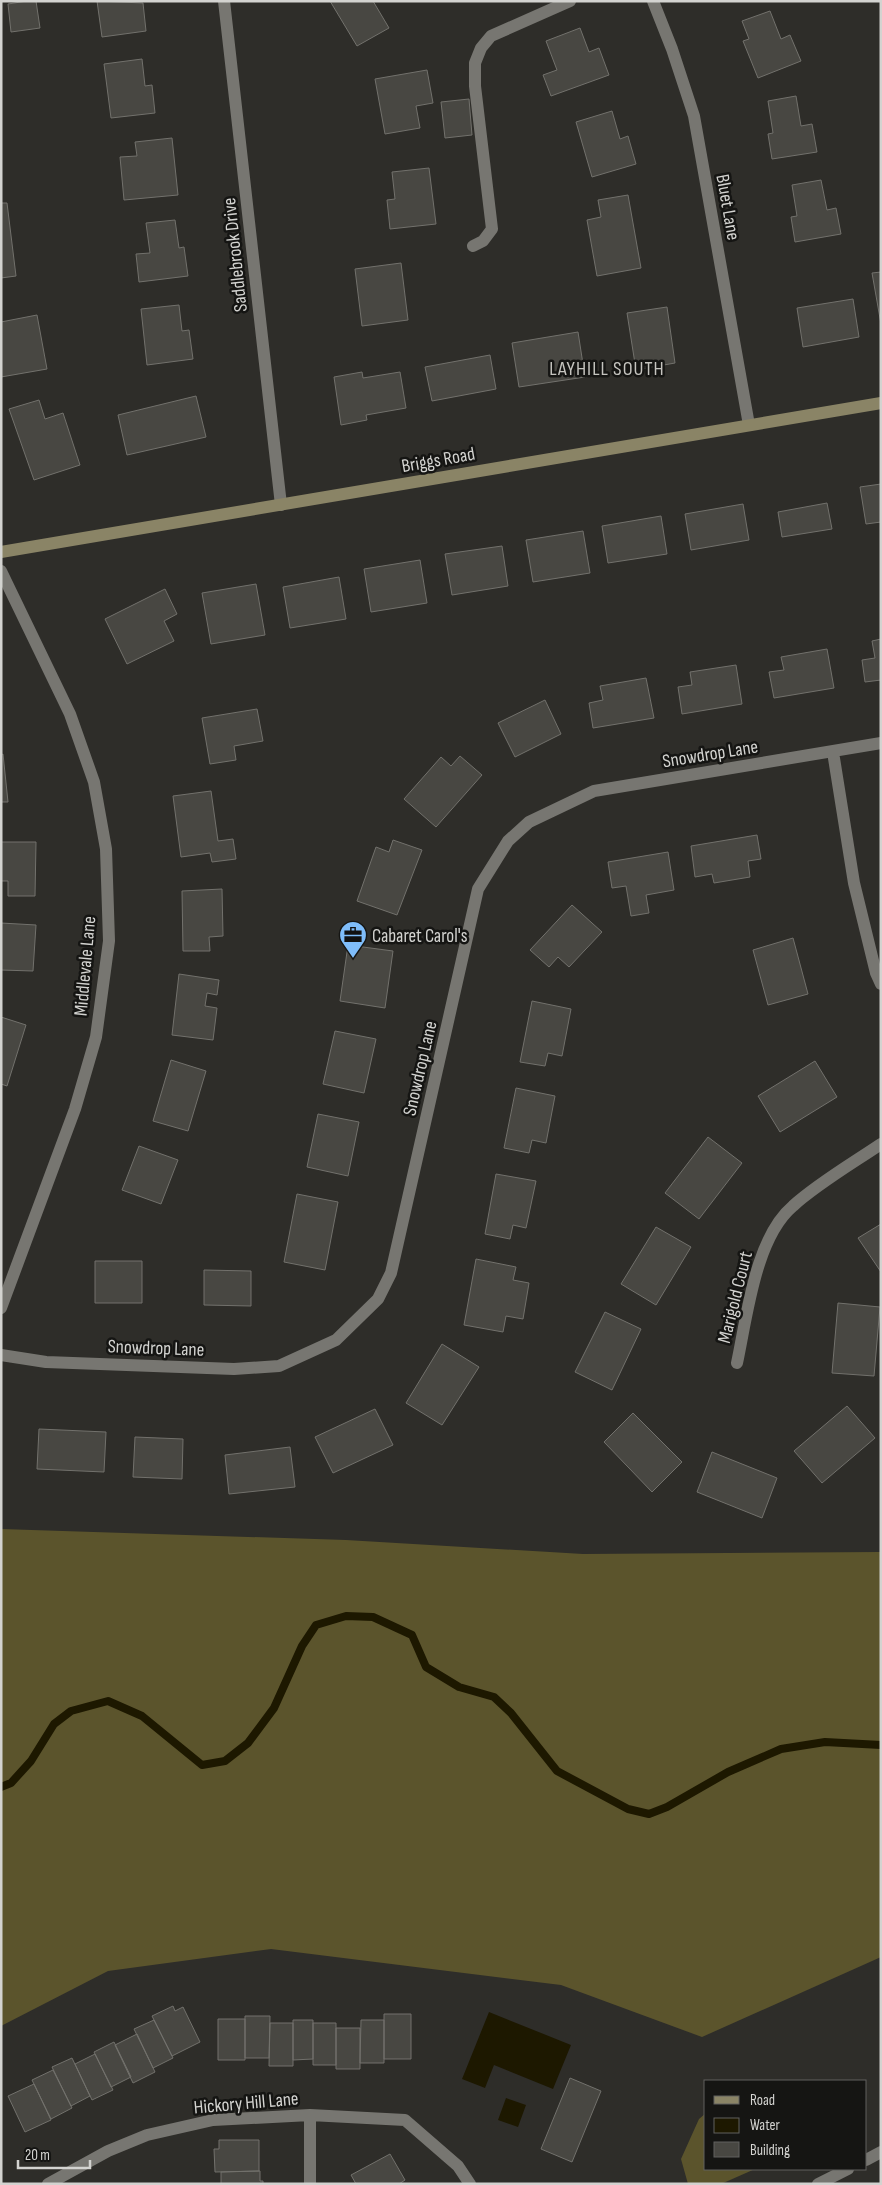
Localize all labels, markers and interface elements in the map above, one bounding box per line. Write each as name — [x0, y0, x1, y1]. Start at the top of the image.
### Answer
street label: Bluet Lane — [710, 173, 745, 242]
street label: Saddlebrook Drive — [218, 197, 253, 313]
district label: LAYHILL SOUTH — [549, 357, 665, 381]
street label: Briggs Road — [400, 443, 477, 478]
street label: Snowdrop Lane — [661, 736, 760, 773]
street label: Middlevale Lane — [70, 915, 101, 1017]
office icon: Cabaret Carol's — [338, 920, 368, 959]
place label: Cabaret Carol's — [372, 925, 468, 948]
street label: Snowdrop Lane — [398, 1019, 443, 1118]
street label: Marigold Court — [713, 1249, 758, 1346]
street label: Snowdrop Lane — [107, 1335, 205, 1362]
legend — [704, 2080, 867, 2170]
street label: Hickory Hill Lane — [193, 2087, 299, 2120]
text: Road — [750, 2091, 775, 2110]
text: Water — [750, 2116, 781, 2135]
scale bar — [18, 2138, 90, 2170]
text: Building — [750, 2141, 790, 2160]
text: 20 m — [25, 2146, 50, 2165]

